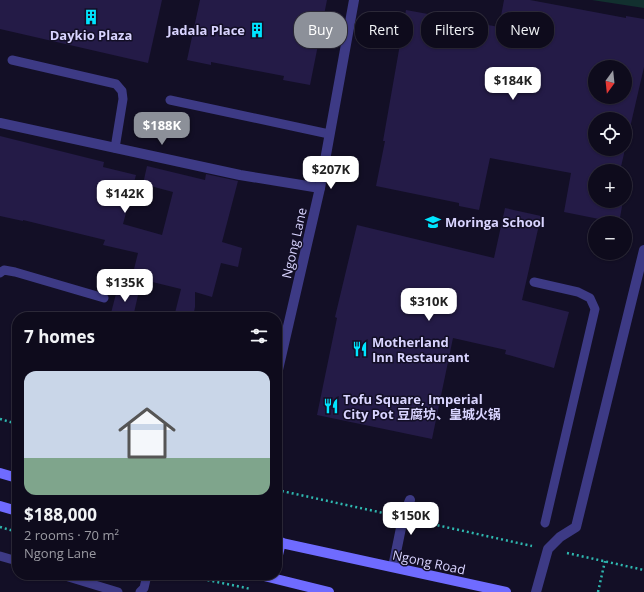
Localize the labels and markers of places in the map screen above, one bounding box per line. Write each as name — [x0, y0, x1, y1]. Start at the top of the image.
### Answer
building icon: Daykio Plaza — [82, 8, 100, 26]
place label: Jadala Place — [166, 21, 245, 39]
building icon: Jadala Place — [248, 21, 266, 39]
place label: Daykio Plaza — [50, 26, 132, 44]
pin: $184K — [485, 67, 541, 101]
pin: $188K — [134, 112, 190, 146]
pin: $207K — [303, 156, 359, 190]
pin: $142K — [97, 180, 153, 214]
school or university icon: Moringa School — [424, 213, 442, 231]
place label: Moringa School — [445, 213, 545, 231]
pin: $135K — [97, 269, 153, 303]
pin: $310K — [401, 288, 457, 322]
place label: Motherland Inn Restaurant — [372, 333, 470, 366]
restaurant icon: Motherland Inn Restaurant — [351, 340, 369, 358]
place label: Tofu Square, Imperial City Pot 豆腐坊、皇城火锅 — [343, 390, 501, 423]
restaurant icon: Tofu Square, Imperial City Pot 豆腐坊、皇城火锅 — [322, 397, 340, 415]
pin: $150K — [383, 502, 439, 536]

